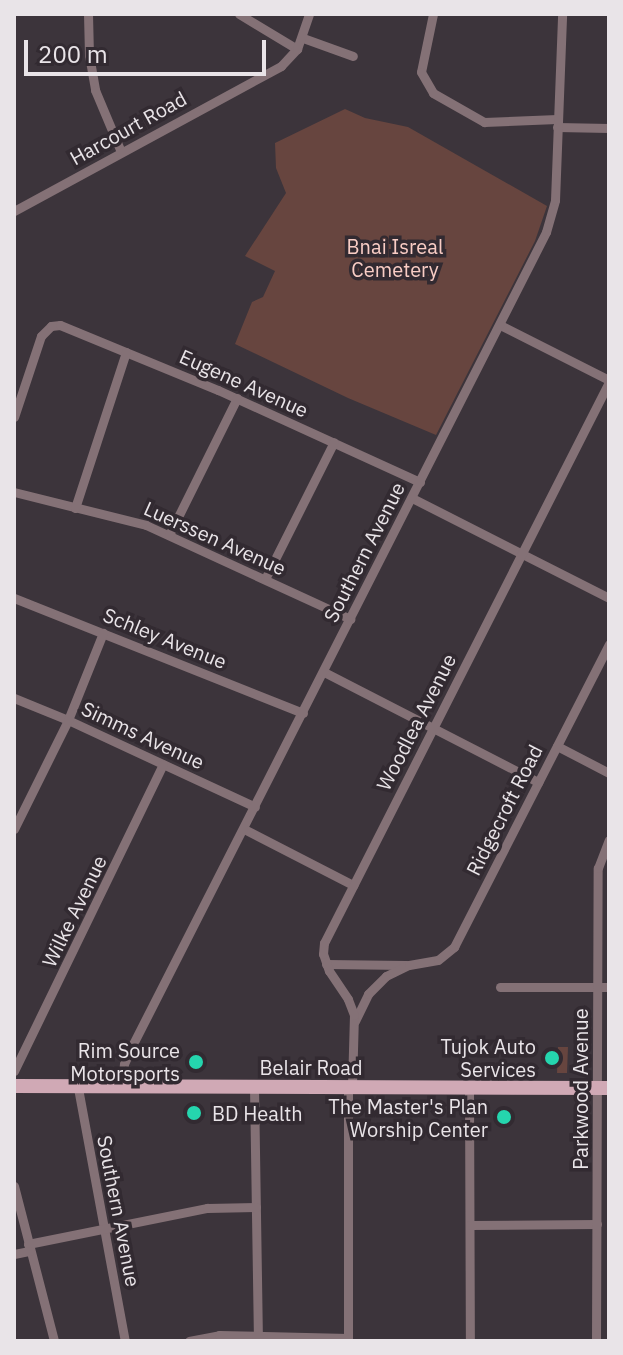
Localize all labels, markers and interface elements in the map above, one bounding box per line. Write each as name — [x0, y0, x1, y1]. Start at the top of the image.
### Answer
scale bar — [28, 24, 270, 74]
text: 200 m — [38, 38, 108, 70]
street label: Harcourt Road — [65, 86, 191, 170]
park label: Bnai Isreal Cemetery — [347, 234, 443, 281]
street label: Eugene Avenue — [176, 344, 312, 422]
street label: Southern Avenue — [318, 478, 410, 626]
street label: Luerssen Avenue — [140, 496, 290, 580]
street label: Schley Avenue — [100, 602, 230, 674]
street label: Woodlea Avenue — [371, 650, 461, 794]
street label: Simms Avenue — [78, 696, 208, 774]
street label: Ridgecroft Road — [461, 741, 547, 879]
street label: Wilke Avenue — [37, 851, 111, 971]
street label: Parkwood Avenue — [568, 1008, 592, 1170]
place label: Tujok Auto Services — [440, 1034, 536, 1081]
place label: Rim Source Motorsports — [70, 1038, 180, 1085]
marker: Tujok Auto Services — [543, 1049, 561, 1067]
marker: Rim Source Motorsports — [187, 1053, 205, 1071]
street label: Belair Road — [259, 1055, 363, 1079]
place label: The Master's Plan Worship Center — [328, 1094, 488, 1141]
place label: BD Health — [212, 1101, 303, 1125]
marker: BD Health — [183, 1102, 205, 1124]
marker: The Master's Plan Worship Center — [495, 1108, 513, 1126]
street label: Southern Avenue — [93, 1133, 145, 1289]

